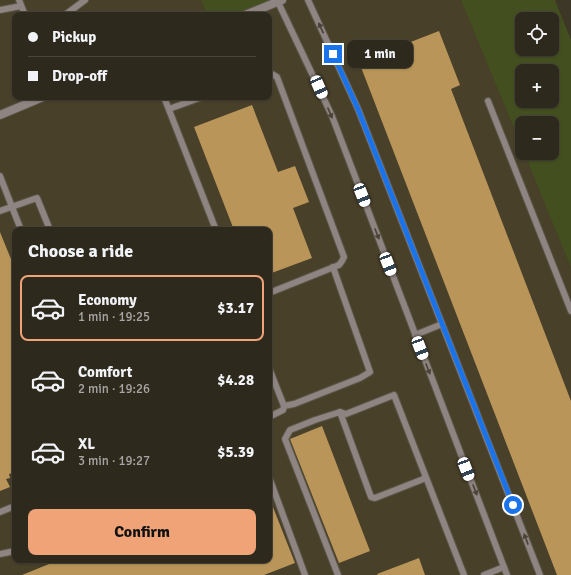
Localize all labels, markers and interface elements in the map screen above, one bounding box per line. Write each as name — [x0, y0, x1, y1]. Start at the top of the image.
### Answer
map controls — [515, 12, 559, 160]
button: locate — [515, 12, 559, 56]
one-way arrow — [318, 23, 324, 34]
text: Pickup — [52, 28, 96, 46]
callout: 1 min — [347, 40, 413, 68]
route end — [324, 45, 342, 63]
text: 1 min — [364, 46, 396, 62]
button: + — [515, 64, 559, 108]
text: Drop-off — [52, 67, 107, 85]
car — [309, 74, 329, 100]
one-way arrow — [327, 107, 334, 119]
button: − — [515, 116, 559, 160]
car — [352, 182, 372, 208]
one-way arrow — [374, 229, 380, 241]
text: Choose a ride — [28, 240, 133, 262]
car — [378, 251, 398, 277]
icon: car — [30, 290, 66, 326]
text: Economy — [78, 291, 137, 309]
text: $3.17 — [217, 299, 254, 317]
text: 1 min · 19:25 — [78, 309, 150, 325]
car — [410, 335, 430, 361]
icon: car — [30, 362, 66, 398]
text: Comfort — [78, 363, 132, 381]
one-way arrow — [426, 363, 432, 375]
text: $4.28 — [217, 371, 254, 389]
text: 2 min · 19:26 — [78, 381, 150, 397]
icon: car — [30, 434, 66, 470]
text: XL — [78, 435, 95, 453]
text: $5.39 — [217, 443, 254, 461]
text: 3 min · 19:27 — [78, 453, 150, 469]
car — [456, 456, 476, 482]
one-way arrow — [472, 485, 478, 497]
route start — [504, 496, 522, 514]
button: Confirm — [28, 509, 256, 555]
one-way arrow — [523, 532, 529, 544]

